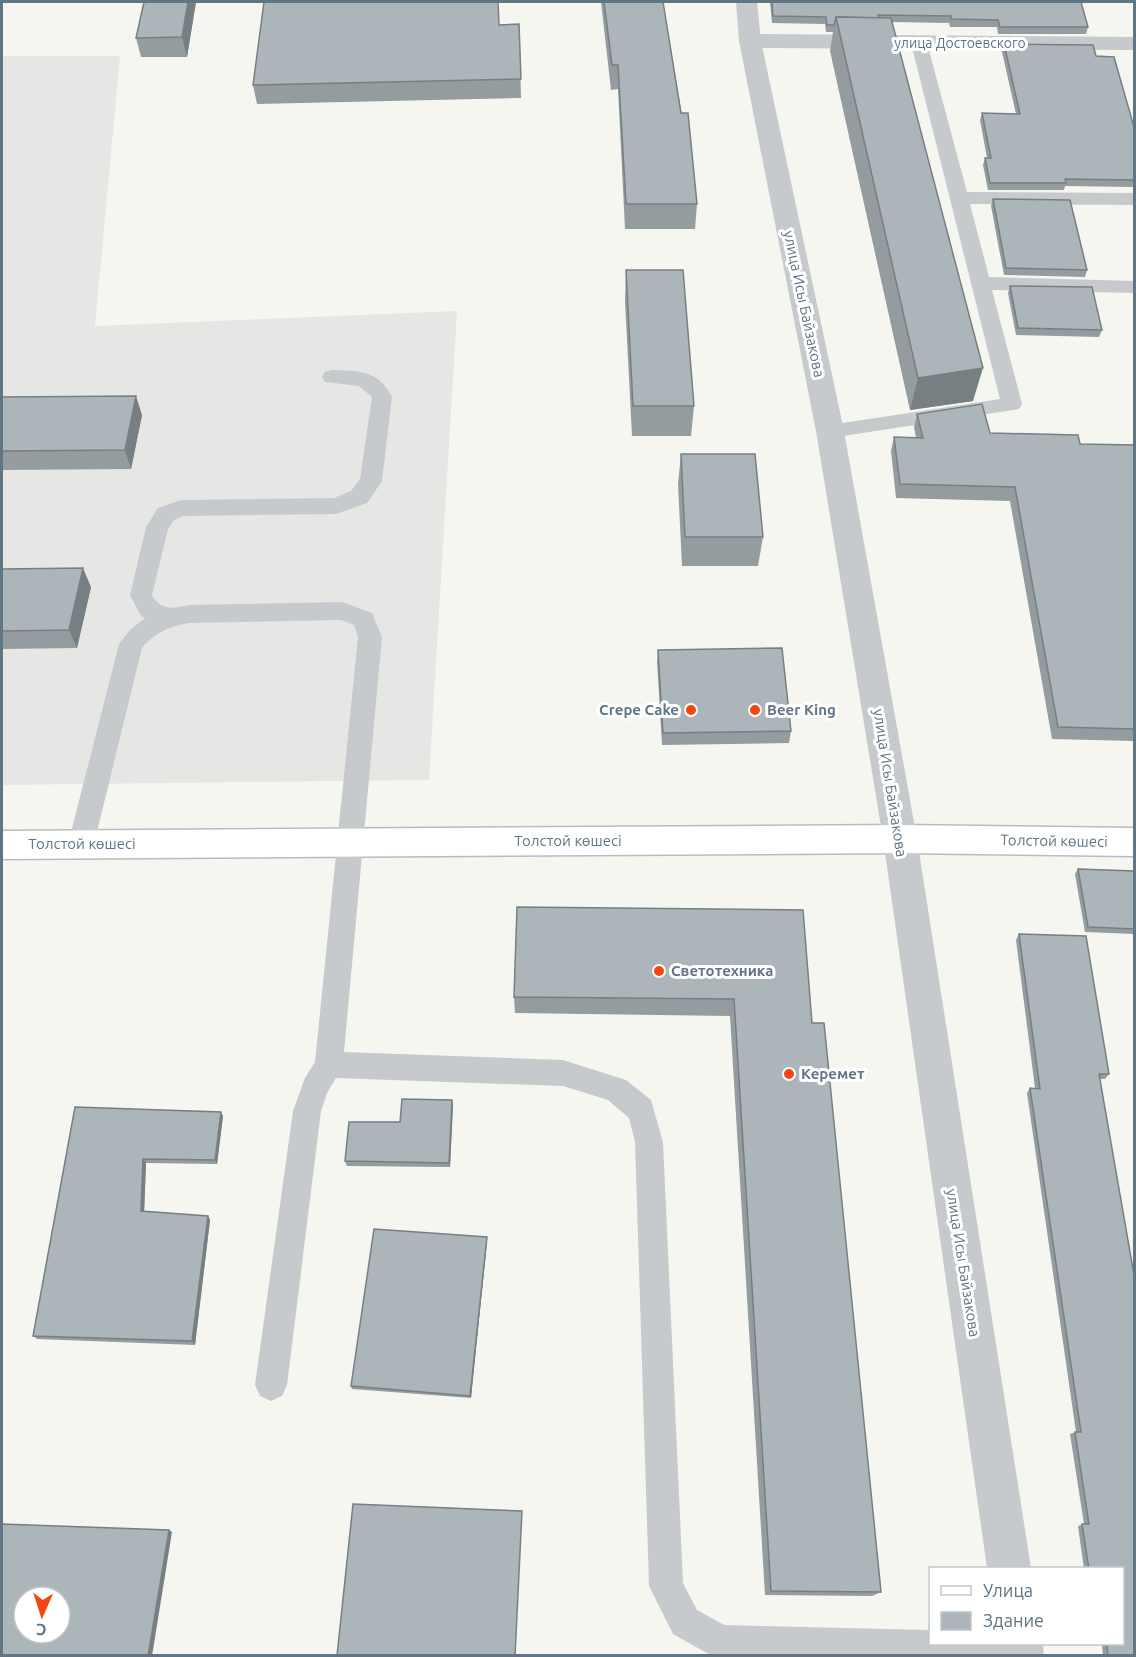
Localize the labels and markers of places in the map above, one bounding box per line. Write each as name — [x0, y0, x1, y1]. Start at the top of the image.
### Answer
place label: Crepe Cake — [599, 701, 679, 718]
place label: Beer King — [767, 701, 836, 718]
marker: Crepe Cake — [684, 703, 698, 717]
marker: Beer King — [748, 703, 762, 717]
place label: Светотехника — [671, 962, 773, 979]
marker: Светотехника — [652, 964, 666, 978]
place label: Керемет — [801, 1065, 865, 1082]
marker: Керемет — [782, 1067, 796, 1081]

